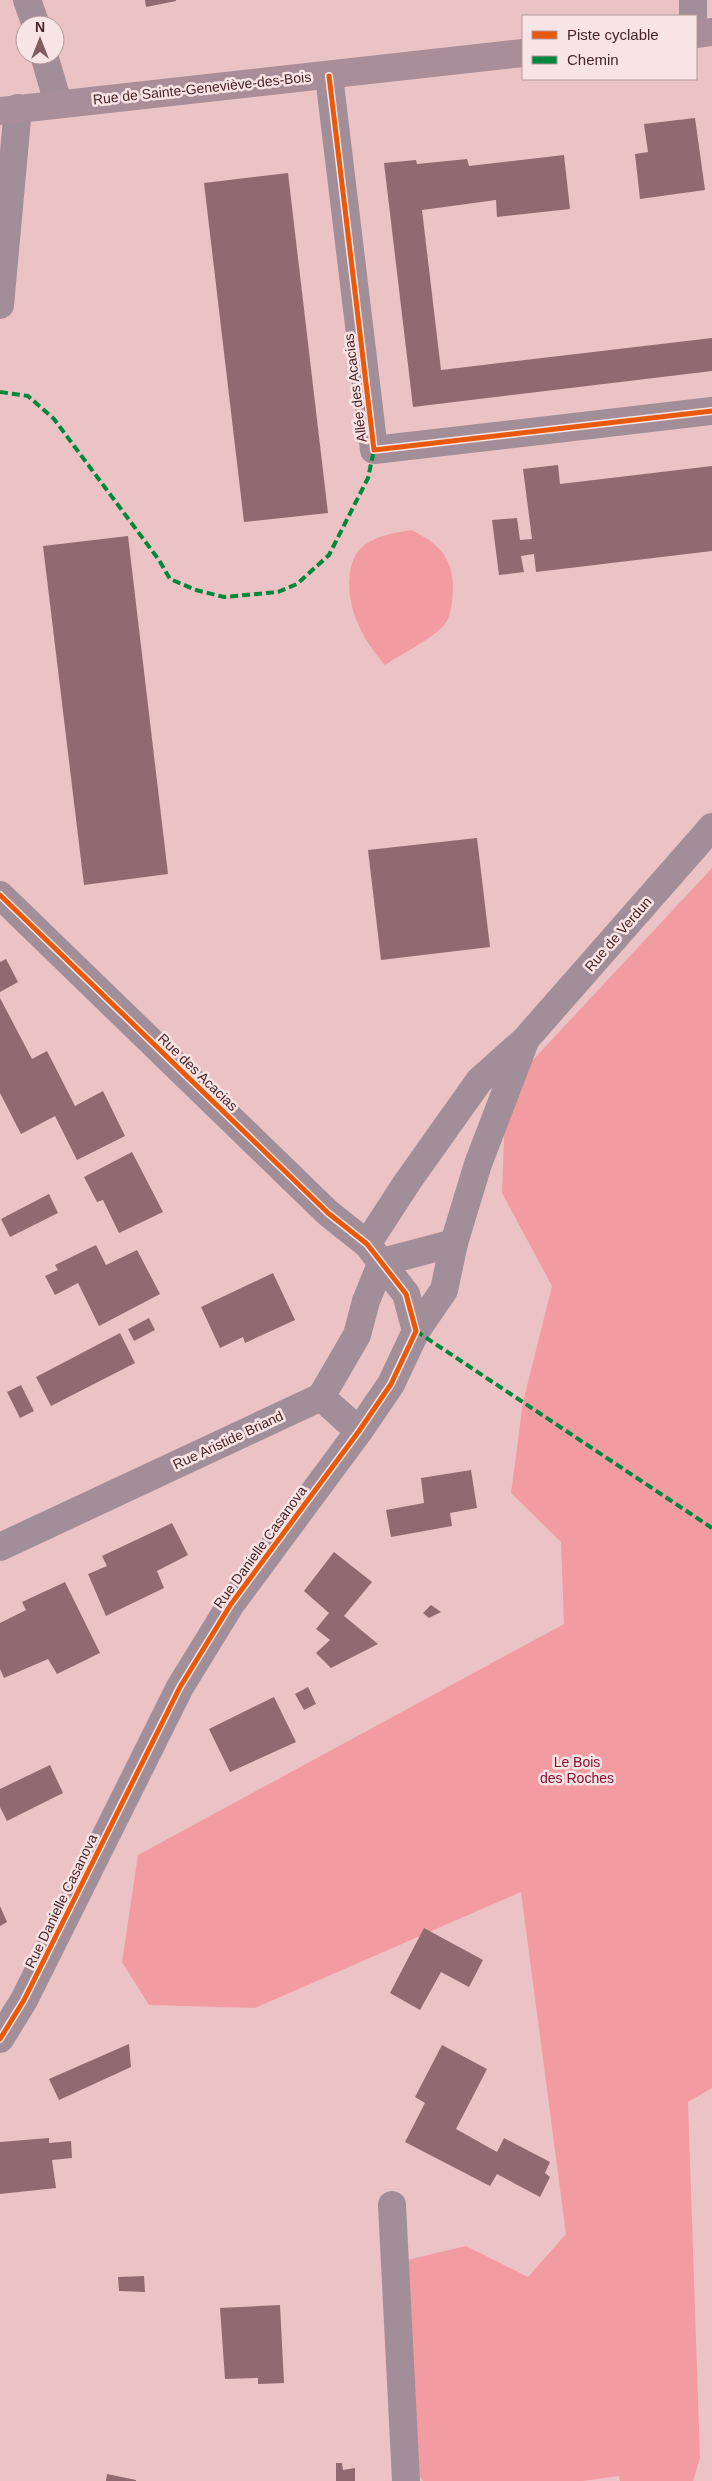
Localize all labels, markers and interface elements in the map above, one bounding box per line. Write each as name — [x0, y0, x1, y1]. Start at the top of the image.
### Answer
north arrow — [15, 15, 65, 65]
legend — [522, 15, 697, 80]
text: N — [35, 19, 45, 35]
text: Piste cyclable — [567, 26, 659, 43]
text: Chemin — [567, 51, 619, 68]
street label: Rue de Sainte-Geneviève-des-Bois — [92, 69, 312, 107]
street label: Allée des Acacias — [340, 333, 370, 443]
street label: Rue de Verdun — [581, 894, 655, 974]
street label: Rue des Acacias — [155, 1030, 241, 1114]
street label: Rue Aristide Briand — [170, 1407, 286, 1473]
street label: Rue Danielle Casanova — [210, 1483, 310, 1611]
park label: Le Bois des Roches — [540, 1754, 614, 1786]
street label: Rue Danielle Casanova — [22, 1831, 101, 1971]

